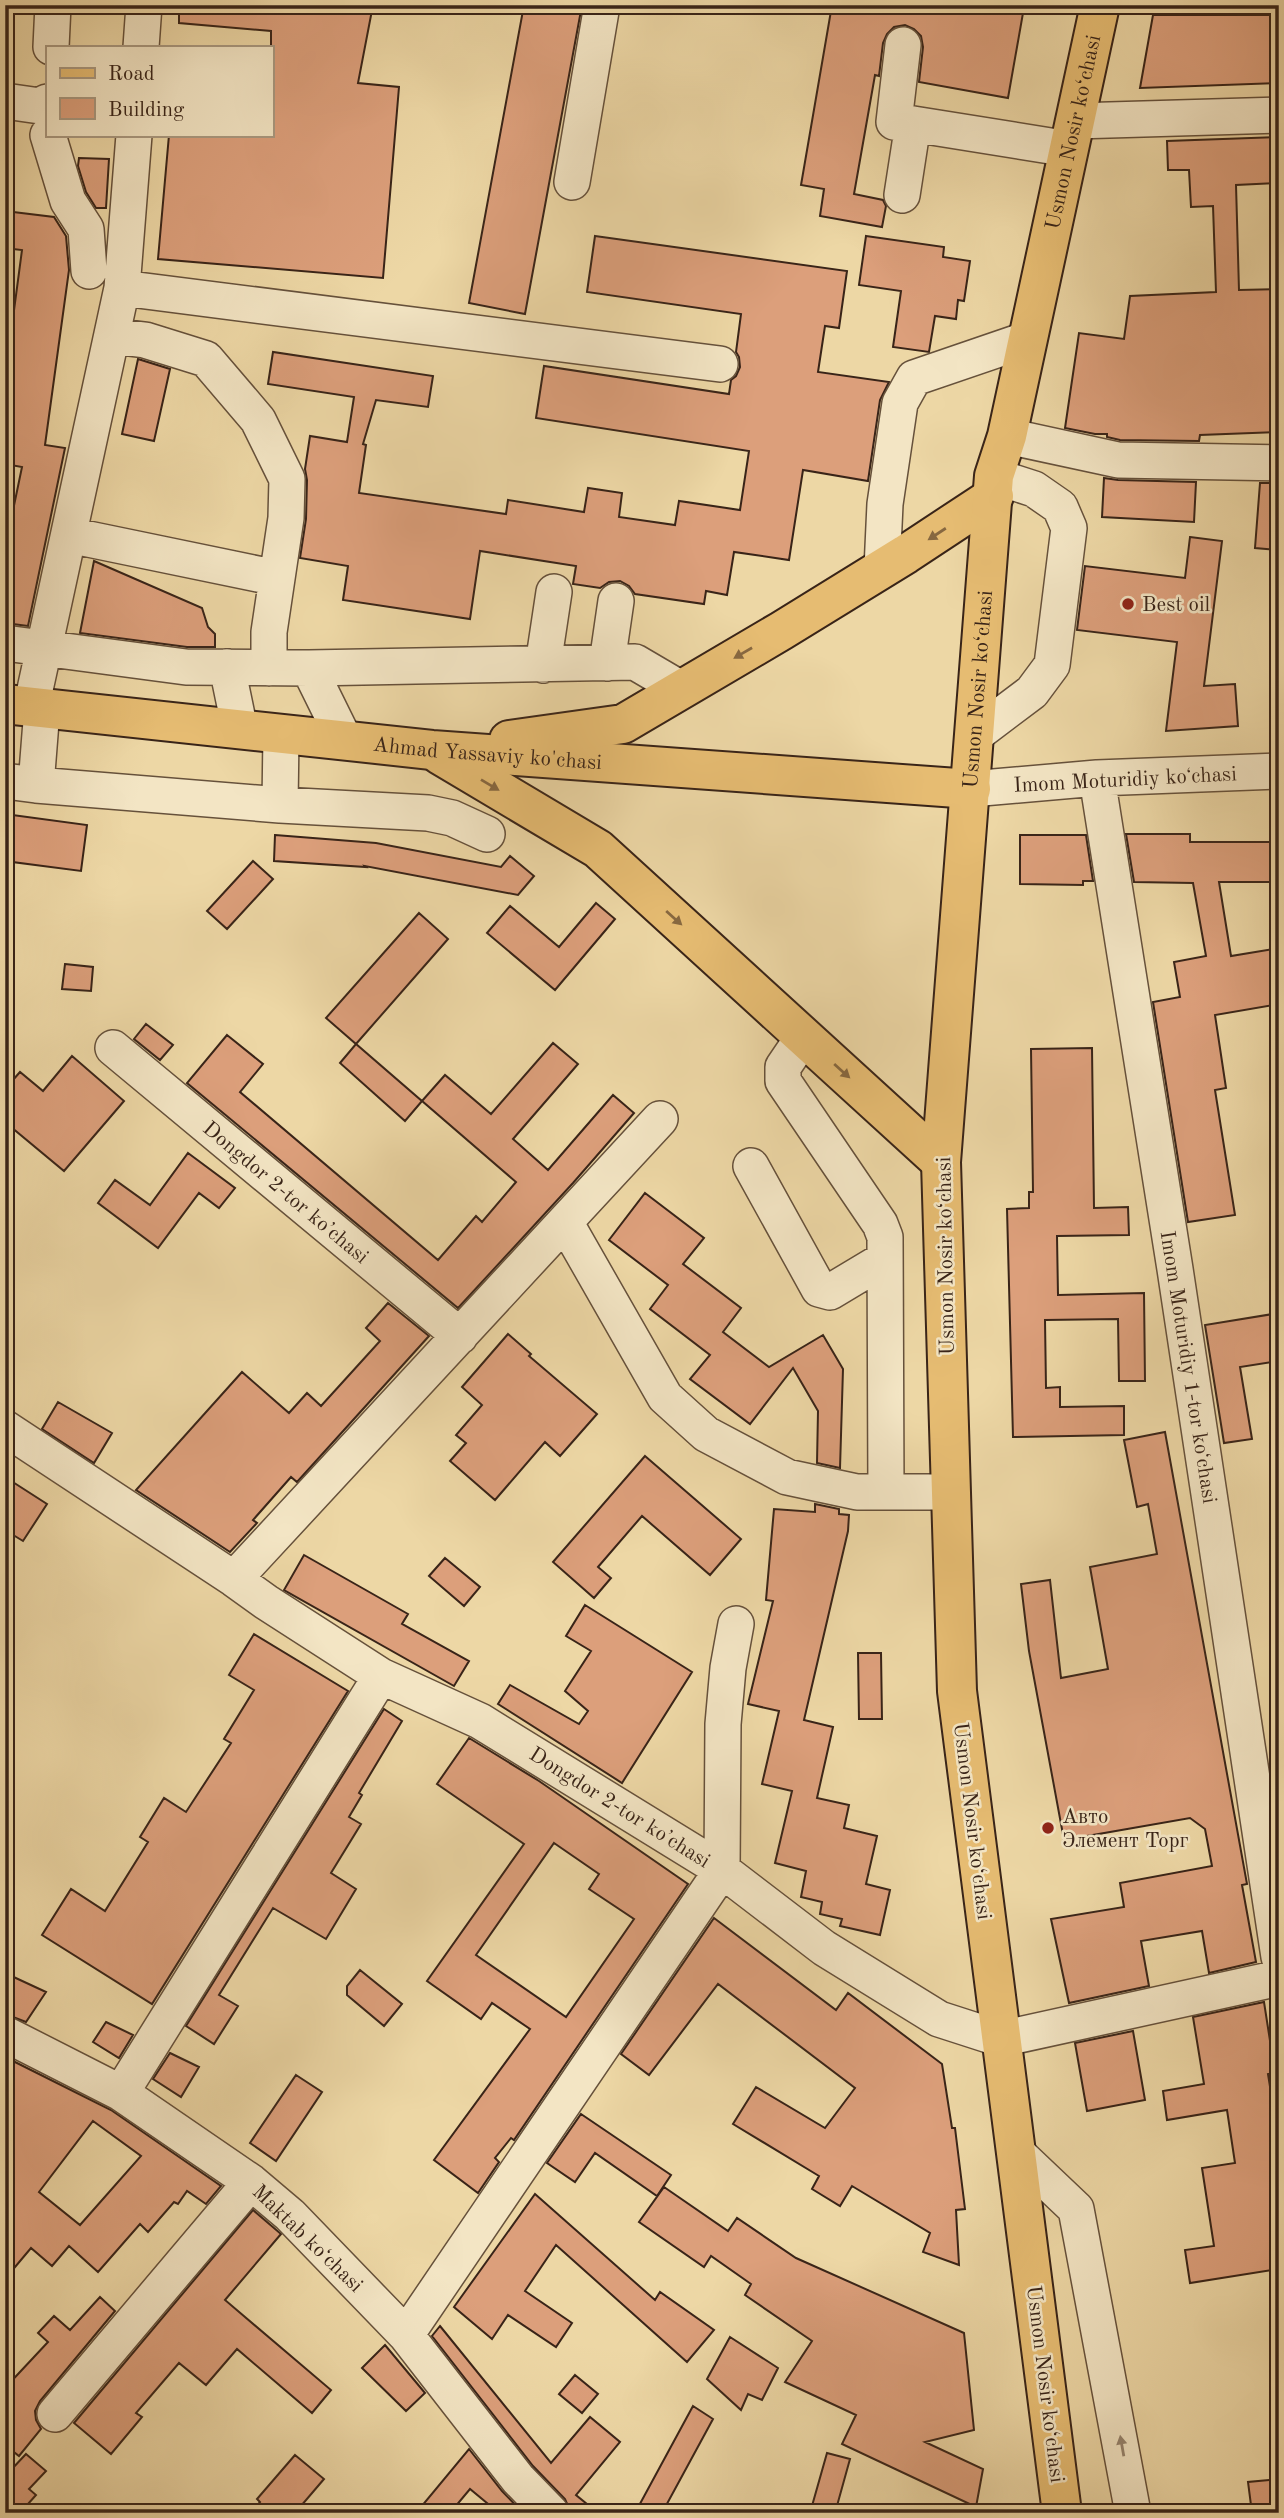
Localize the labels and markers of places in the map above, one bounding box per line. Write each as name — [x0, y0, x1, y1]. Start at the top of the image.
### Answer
place label: Best oil — [1142, 595, 1211, 616]
marker: Best oil — [1120, 596, 1136, 612]
place label: Авто Элемент Торг — [1062, 1807, 1189, 1852]
marker: Авто Элемент Торг — [1040, 1820, 1056, 1836]

